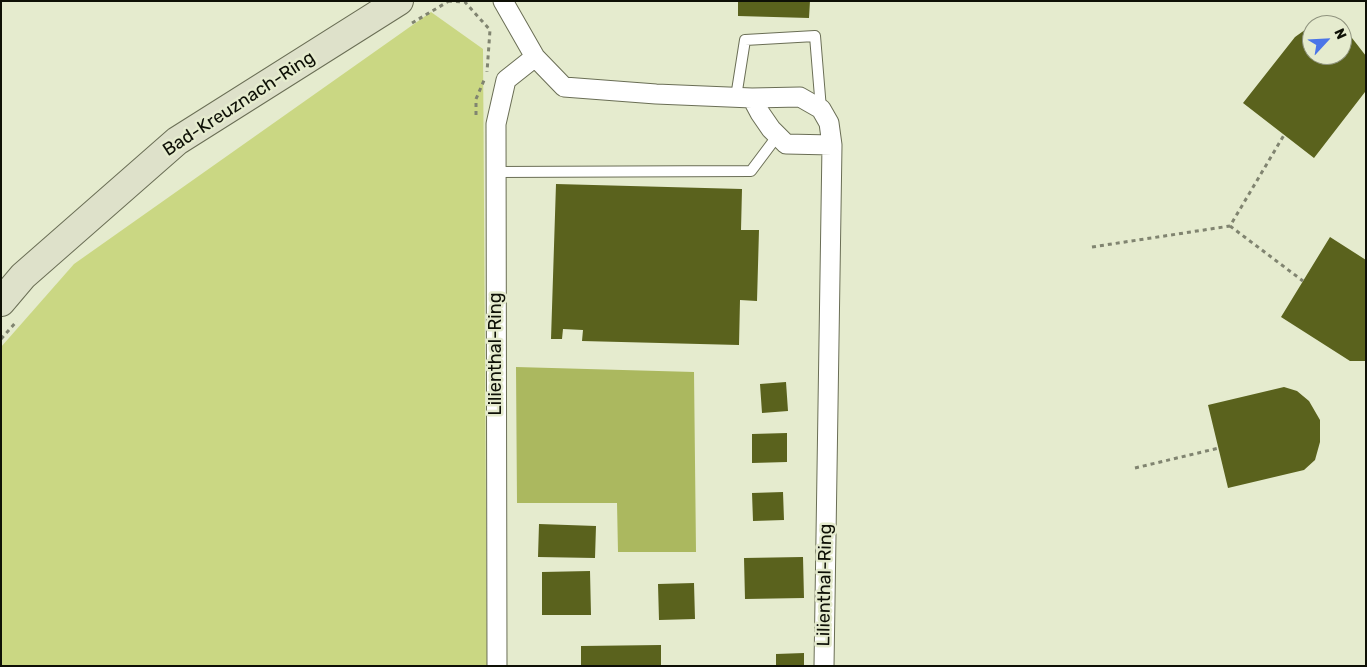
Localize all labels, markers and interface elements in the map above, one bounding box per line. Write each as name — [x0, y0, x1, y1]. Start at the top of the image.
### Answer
north arrow — [1302, 15, 1352, 65]
text: N — [1330, 26, 1350, 42]
street label: Bad-Kreuznach-Ring — [159, 47, 319, 161]
street label: Lilienthal-Ring — [485, 293, 507, 415]
street label: Lilienthal-Ring — [813, 523, 837, 647]

